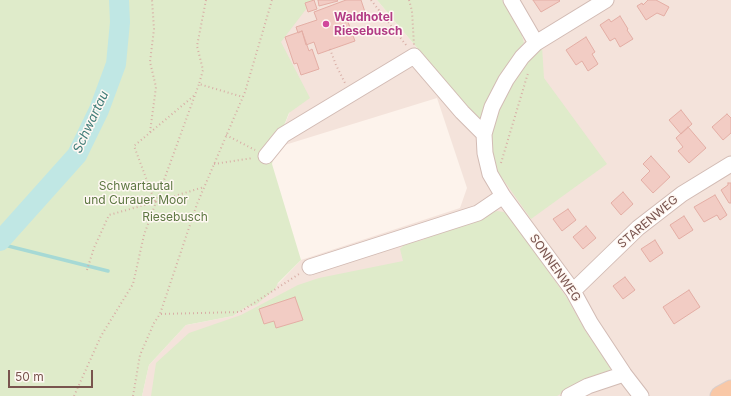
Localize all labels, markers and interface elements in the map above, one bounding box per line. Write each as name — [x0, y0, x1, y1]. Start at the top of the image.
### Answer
place label: Waldhotel Riesebusch — [334, 10, 402, 38]
marker: Waldhotel Riesebusch — [321, 19, 331, 29]
water label: Schwartau — [70, 88, 112, 156]
park label: Schwartautal und Curauer Moor — [84, 179, 188, 207]
street label: STARENWEG — [615, 192, 681, 252]
park label: Riesebusch — [142, 210, 208, 224]
street label: SONNENWEG — [526, 231, 584, 305]
scale bar — [10, 362, 95, 388]
text: 50 m — [15, 369, 44, 384]

